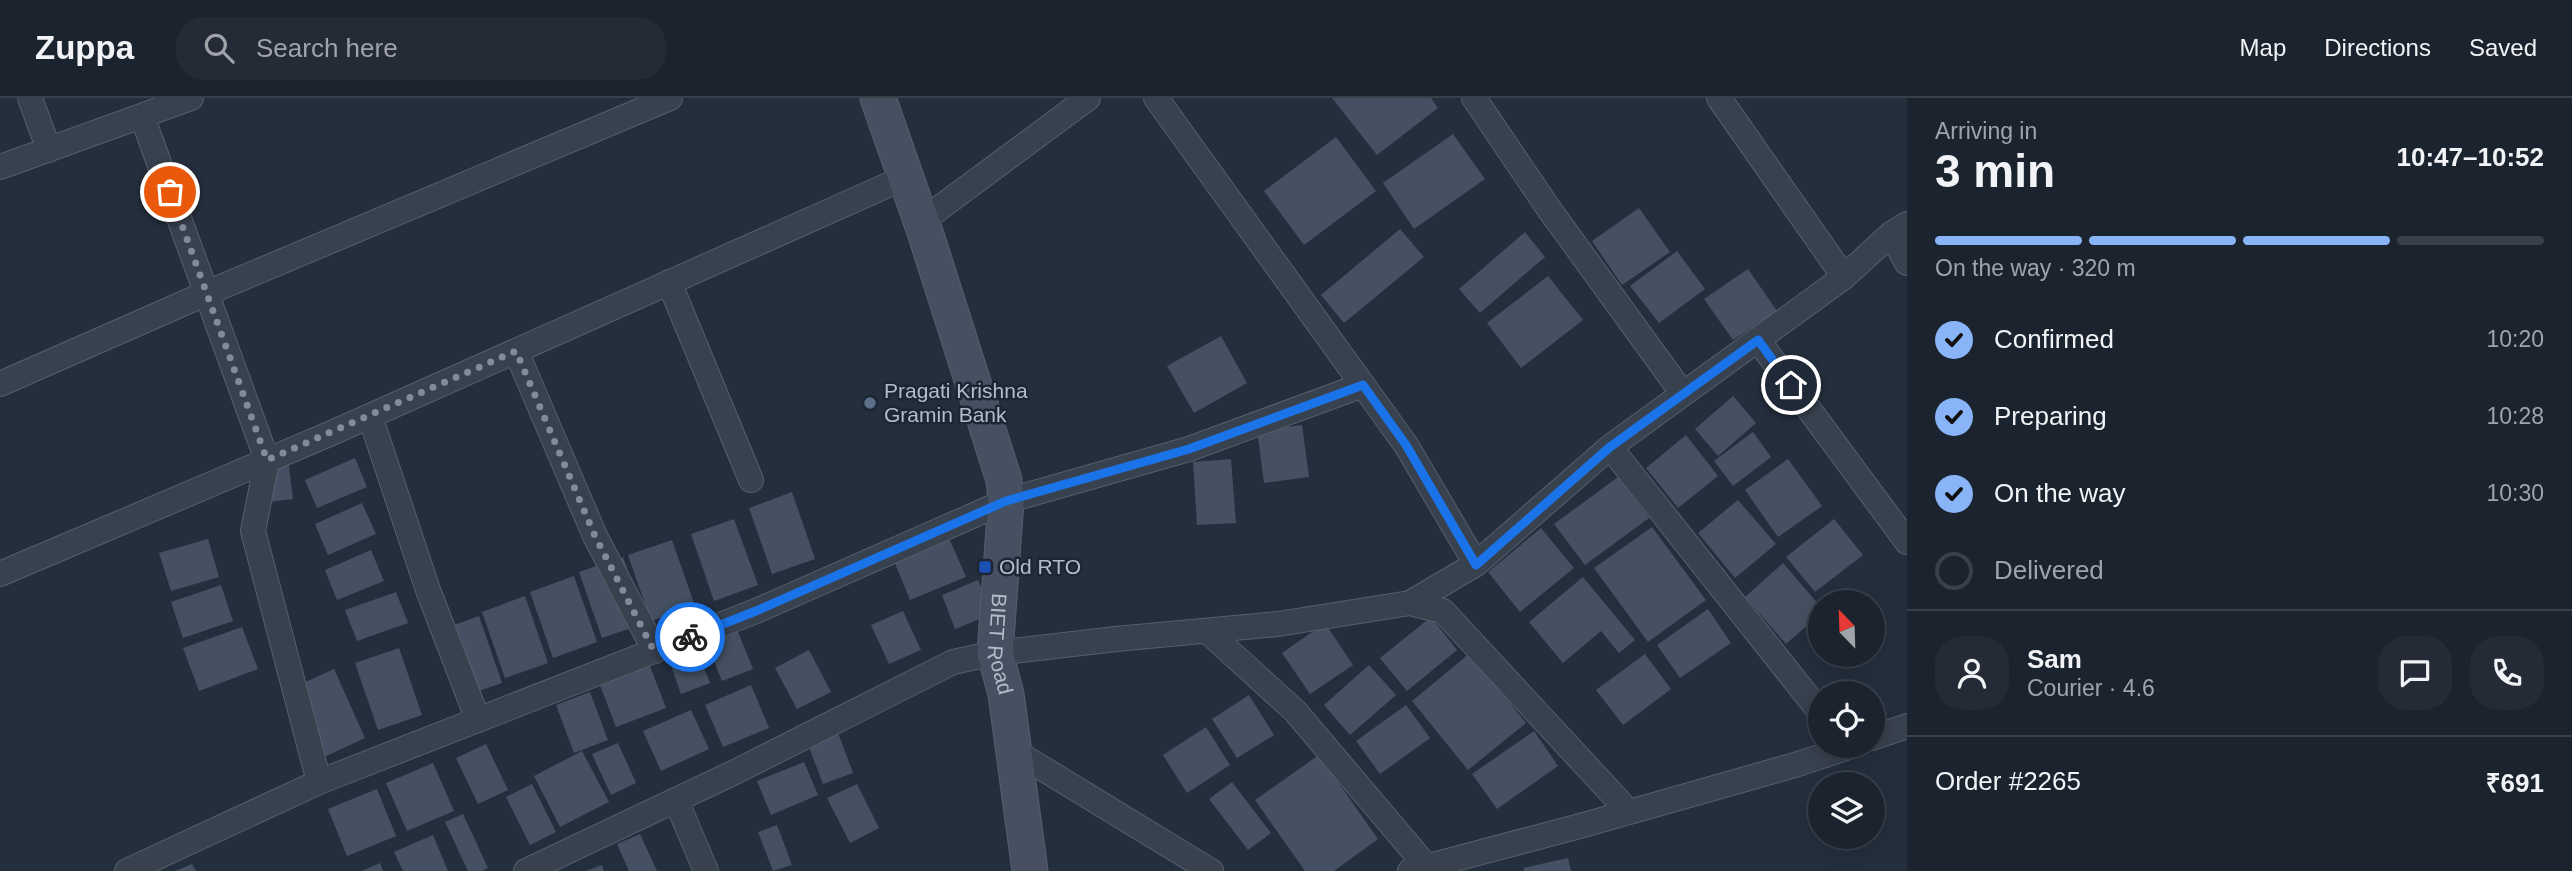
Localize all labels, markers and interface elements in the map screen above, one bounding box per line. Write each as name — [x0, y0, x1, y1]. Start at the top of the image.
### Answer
search box — [176, 17, 666, 80]
text: Zuppa — [35, 29, 134, 66]
icon: search — [200, 29, 238, 67]
text: Search here — [256, 33, 398, 63]
text: Map — [2240, 34, 2286, 61]
text: Directions — [2324, 34, 2431, 61]
text: Saved — [2469, 34, 2537, 61]
text: Arriving in — [1935, 118, 2037, 144]
text: 10:47–10:52 — [2397, 142, 2544, 172]
text: 3 min — [1935, 145, 2055, 197]
pin — [140, 162, 200, 222]
icon: bag — [151, 173, 189, 211]
text: On the way · 320 m — [1935, 255, 2136, 281]
icon: check — [1935, 321, 1973, 359]
text: Confirmed — [1994, 324, 2114, 354]
text: 10:20 — [2486, 326, 2544, 352]
pin — [1761, 355, 1821, 415]
icon: home — [1772, 366, 1810, 404]
place label: Pragati Krishna Gramin Bank — [884, 379, 1028, 426]
marker: Pragati Krishna Gramin Bank — [862, 395, 878, 411]
icon: check — [1935, 398, 1973, 436]
text: Preparing — [1994, 401, 2107, 431]
text: 10:28 — [2486, 403, 2544, 429]
icon: check — [1935, 475, 1973, 513]
text: On the way — [1994, 478, 2126, 508]
text: 10:30 — [2486, 480, 2544, 506]
place label: Old RTO — [999, 555, 1081, 578]
text: Delivered — [1994, 555, 2104, 585]
marker: Old RTO — [977, 559, 993, 575]
north arrow — [1808, 590, 1885, 667]
map controls — [1808, 590, 1885, 849]
street label: BIET Road — [983, 592, 1018, 697]
courier — [655, 602, 725, 672]
icon: bike — [671, 618, 709, 656]
button: person — [1935, 636, 2009, 710]
button: chat — [2378, 636, 2452, 710]
button: phone — [2470, 636, 2544, 710]
text: Sam — [2027, 644, 2082, 674]
text: Courier · 4.6 — [2027, 675, 2155, 701]
button: locate — [1808, 681, 1885, 758]
text: Order #2265 — [1935, 766, 2081, 796]
text: ₹691 — [2486, 768, 2544, 798]
button: layers — [1808, 772, 1885, 849]

